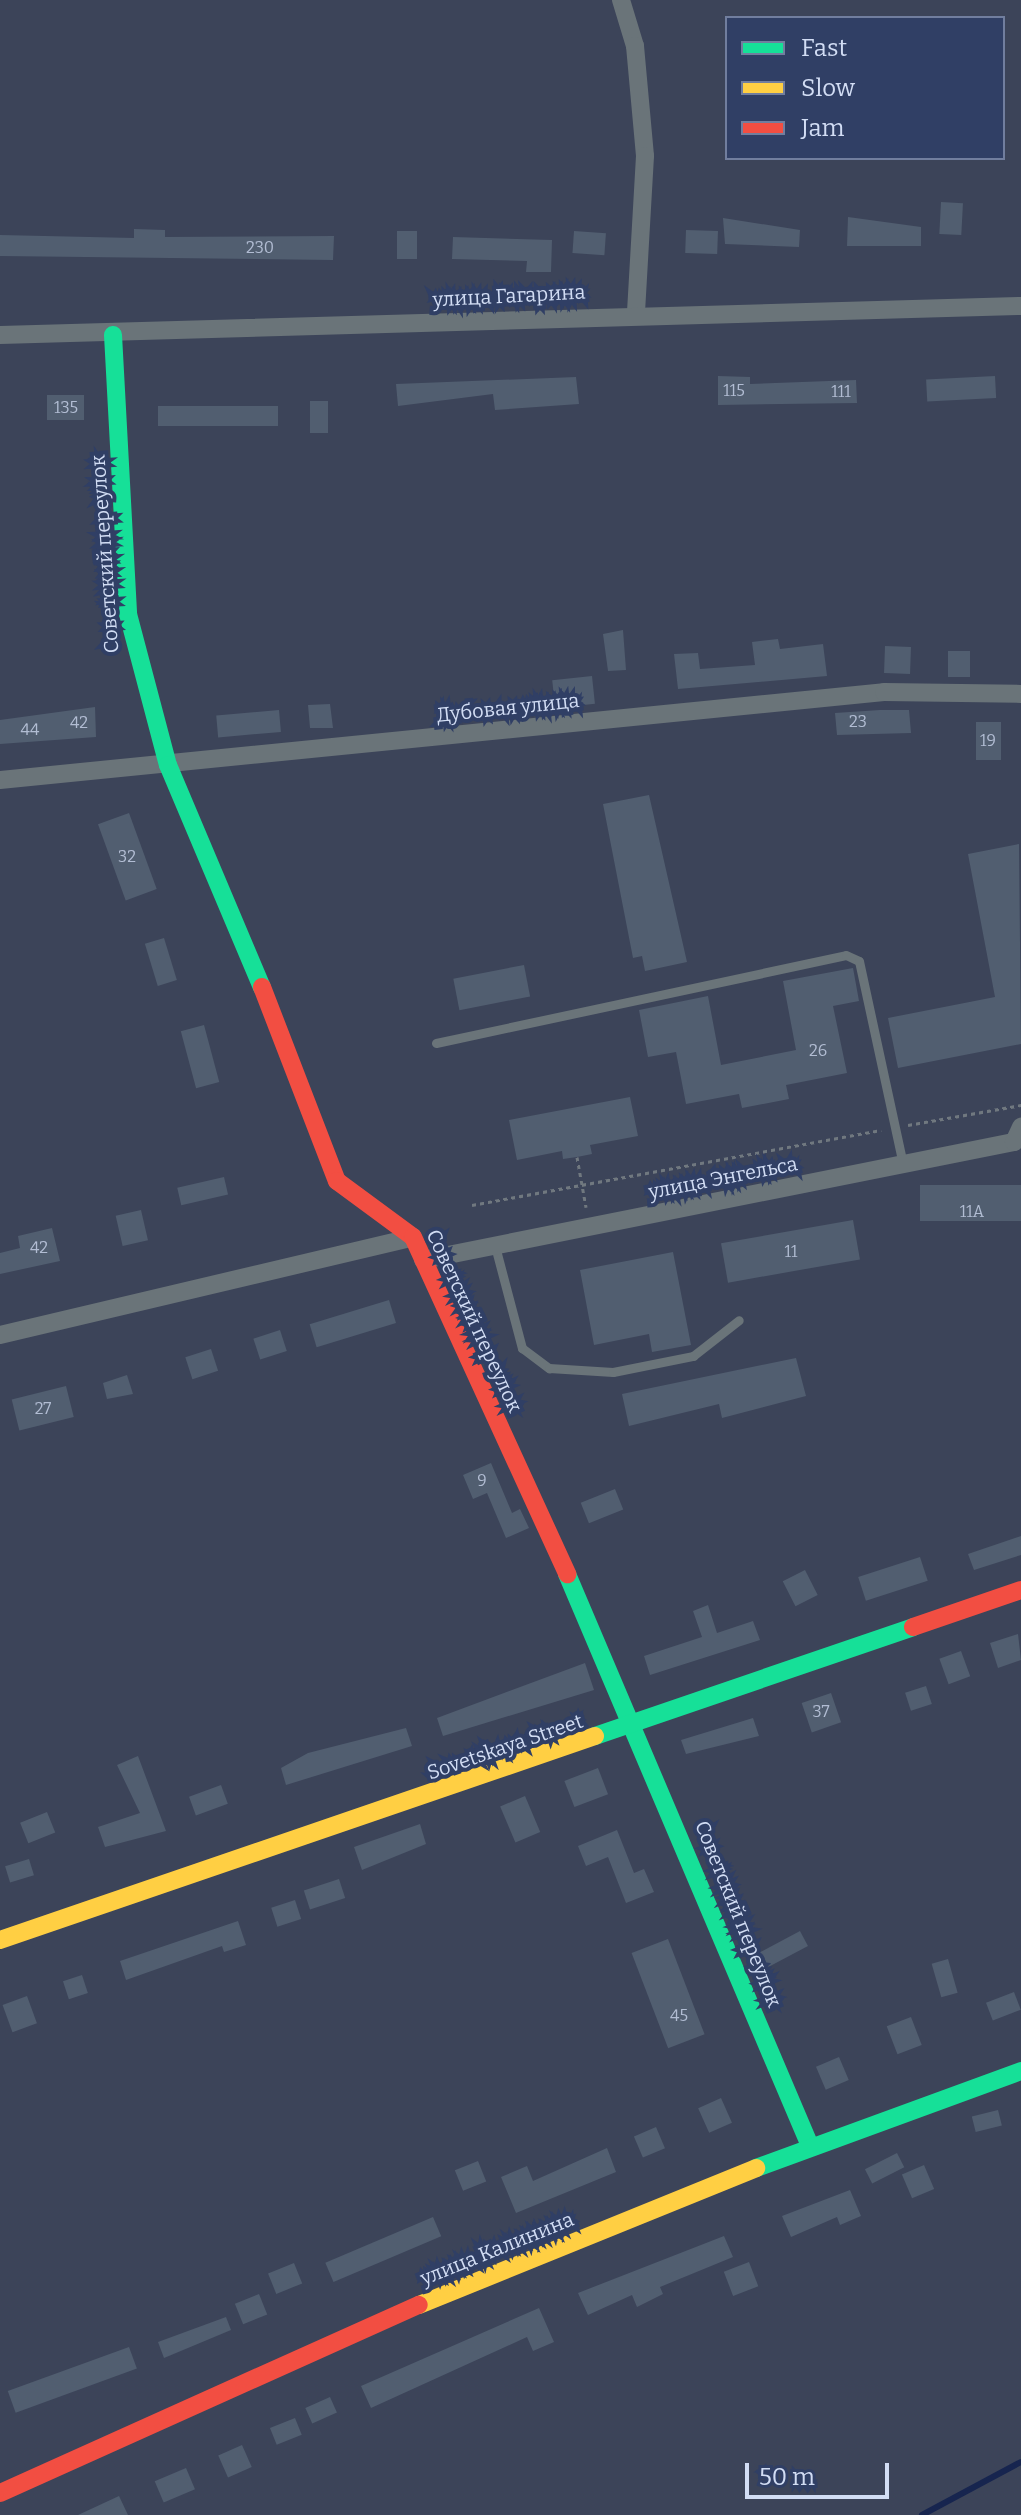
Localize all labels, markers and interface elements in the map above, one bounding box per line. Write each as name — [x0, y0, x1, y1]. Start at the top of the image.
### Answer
legend — [725, 16, 1005, 160]
text: Fast — [801, 34, 847, 62]
text: Slow — [801, 74, 855, 102]
text: Jam — [801, 114, 844, 142]
house number: 230 — [246, 238, 274, 258]
street label: улица Гагарина — [432, 280, 586, 312]
house number: 115 — [723, 381, 745, 401]
house number: 111 — [831, 382, 851, 402]
house number: 135 — [54, 398, 78, 418]
street label: Советский переулок — [86, 454, 124, 654]
street label: Дубовая улица — [436, 689, 580, 727]
house number: 23 — [849, 712, 867, 732]
house number: 42 — [70, 713, 88, 733]
house number: 44 — [21, 720, 39, 740]
house number: 19 — [980, 731, 996, 751]
house number: 32 — [118, 847, 136, 867]
house number: 26 — [809, 1041, 827, 1061]
street label: улица Энгельса — [646, 1152, 800, 1204]
house number: 11А — [960, 1202, 984, 1222]
street label: Советский переулок — [421, 1226, 527, 1416]
house number: 42 — [30, 1238, 48, 1258]
house number: 11 — [785, 1242, 797, 1262]
house number: 27 — [35, 1399, 51, 1419]
house number: 9 — [477, 1471, 487, 1491]
house number: 37 — [812, 1702, 830, 1722]
street label: Sovetskaya Street — [424, 1709, 586, 1785]
street label: Советский переулок — [690, 1817, 786, 2011]
house number: 45 — [670, 2006, 688, 2026]
street label: улица Калинина — [417, 2207, 577, 2291]
scale bar — [749, 2447, 893, 2497]
text: 50 m — [759, 2463, 815, 2491]

